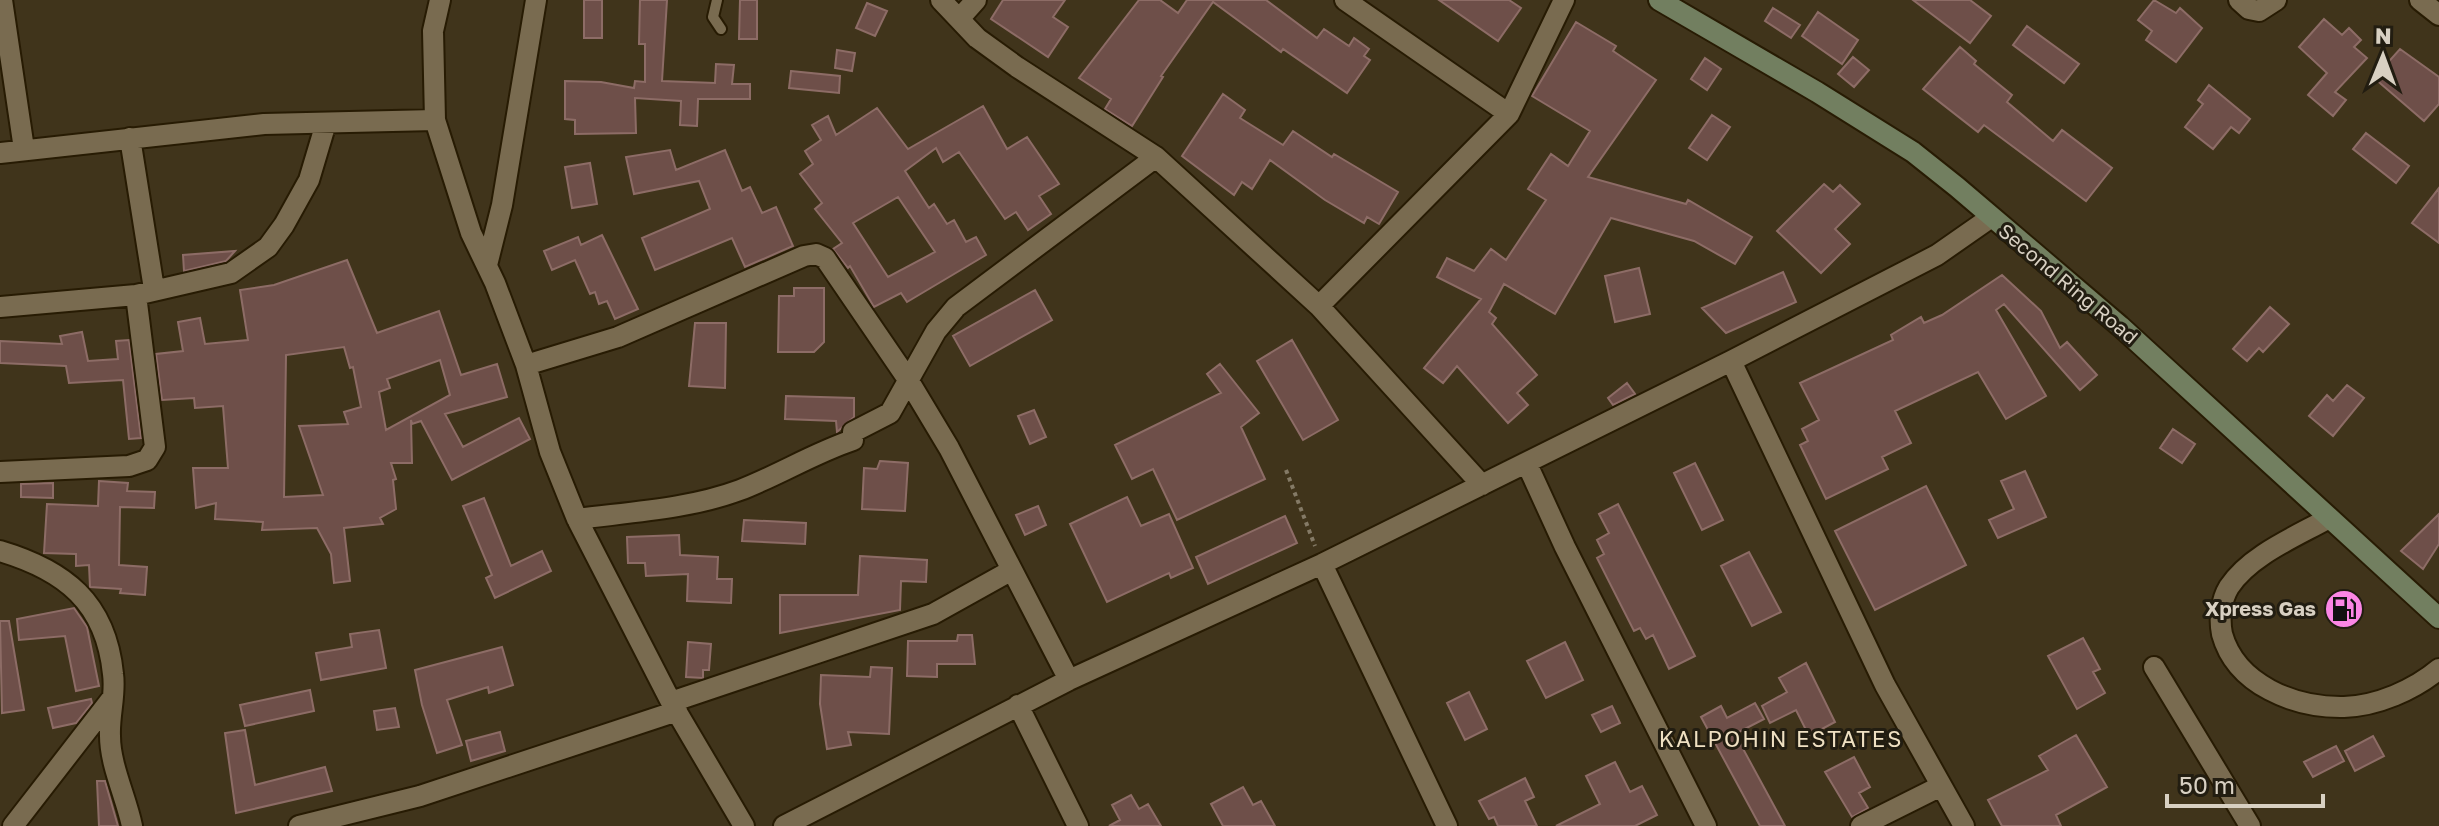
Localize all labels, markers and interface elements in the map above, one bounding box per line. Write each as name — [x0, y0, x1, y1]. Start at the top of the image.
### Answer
north arrow — [2343, 16, 2423, 96]
text: N — [2375, 22, 2392, 49]
street label: Second Ring Road — [1994, 218, 2143, 348]
fuel station icon: Xpress Gas — [2323, 588, 2365, 630]
place label: Xpress Gas — [2205, 596, 2316, 620]
district label: KALPOHIN ESTATES — [1659, 725, 1903, 752]
scale bar — [2167, 758, 2323, 808]
text: 50 m — [2179, 770, 2235, 799]

